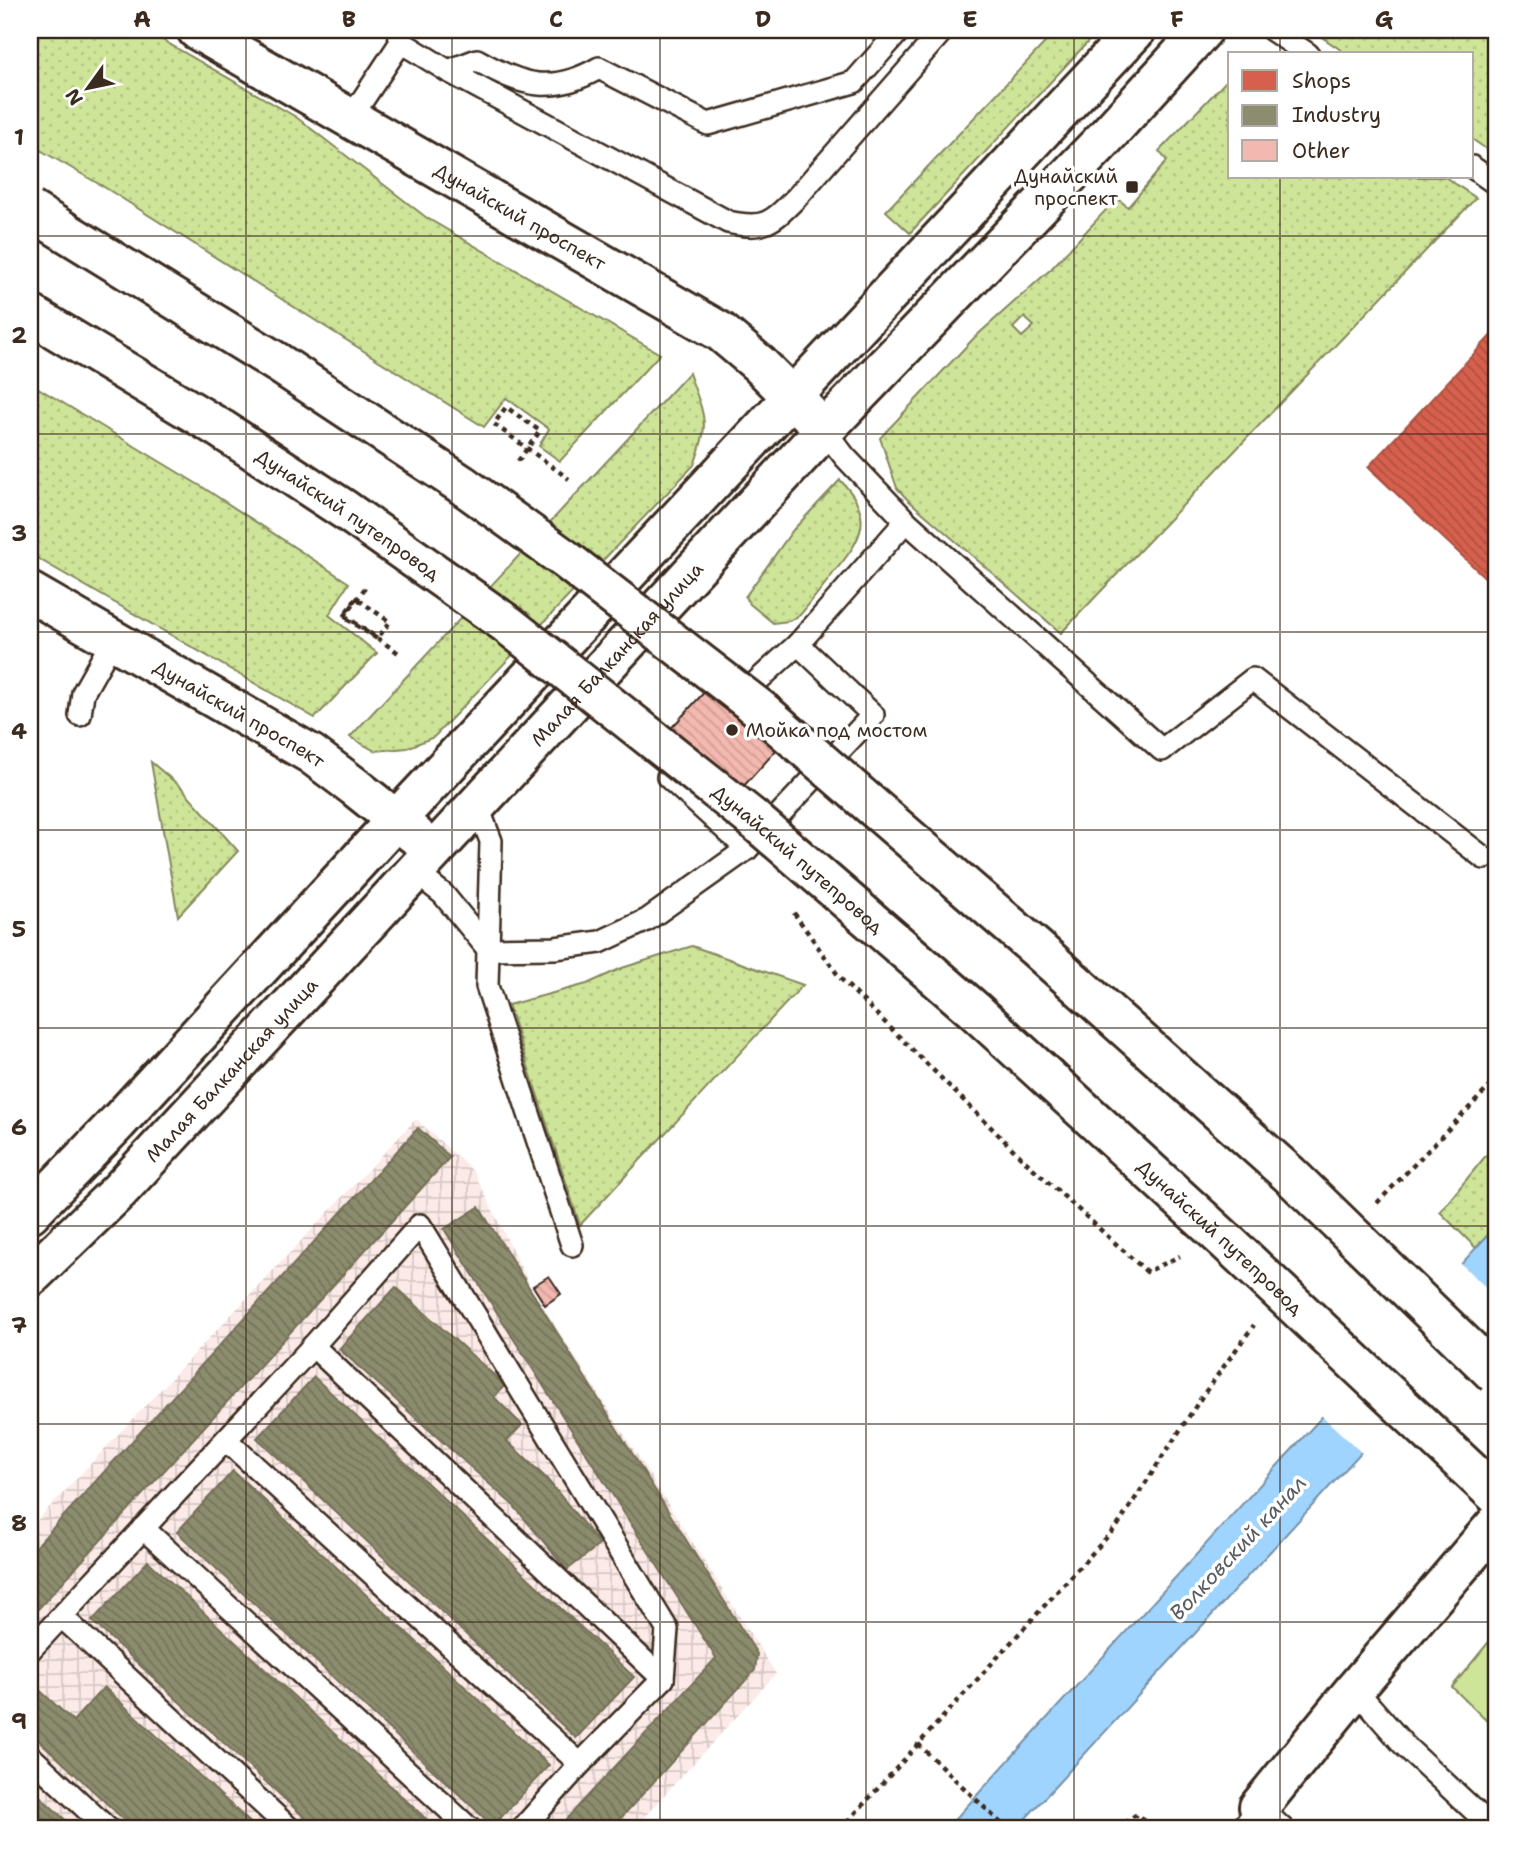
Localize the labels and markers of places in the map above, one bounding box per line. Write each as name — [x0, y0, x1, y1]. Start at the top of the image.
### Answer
place label: Дунайский проспект — [1014, 164, 1118, 211]
marker: Дунайский проспект — [1124, 179, 1140, 195]
place label: Мойка под мостом — [746, 718, 928, 743]
marker: Мойка под мостом — [724, 722, 740, 738]

